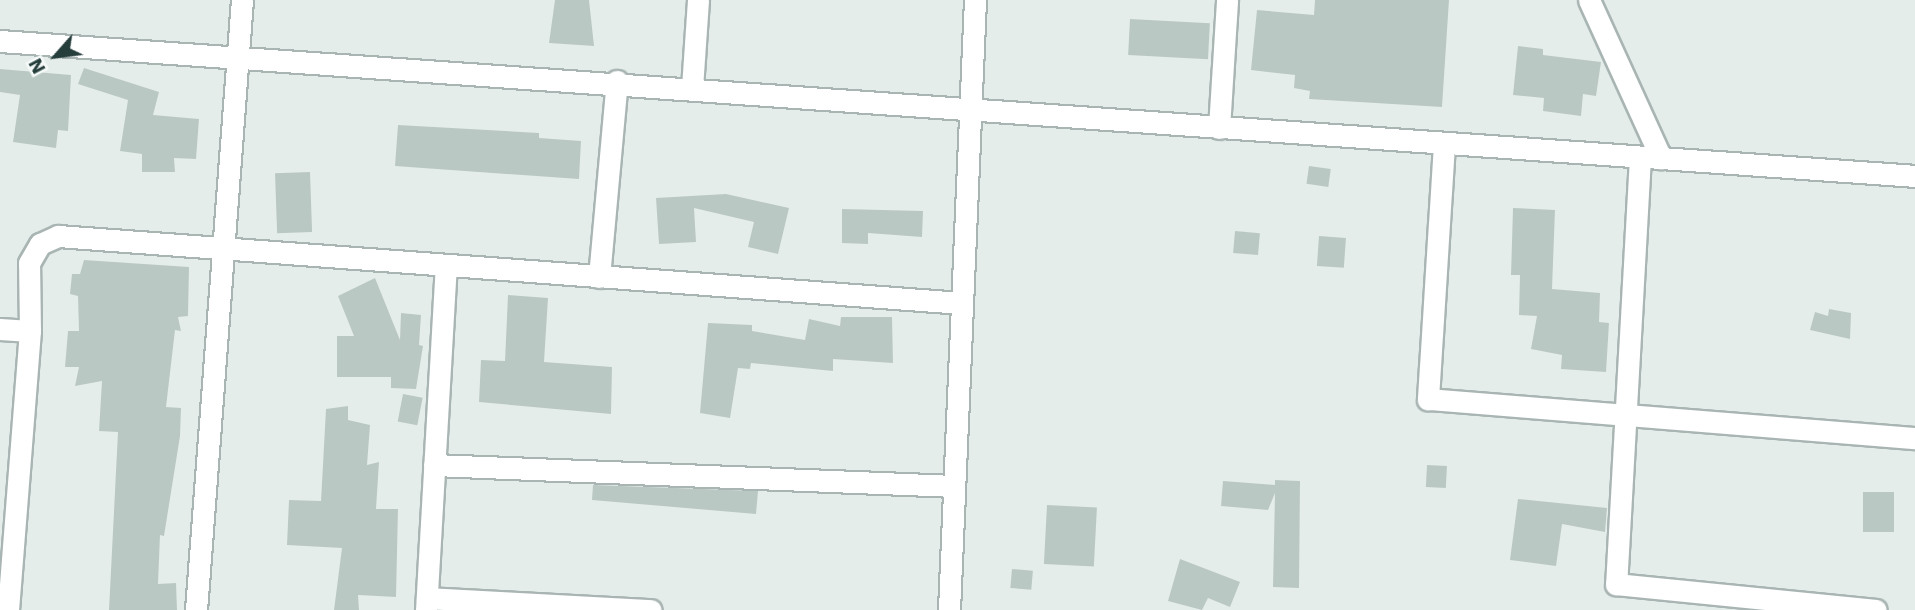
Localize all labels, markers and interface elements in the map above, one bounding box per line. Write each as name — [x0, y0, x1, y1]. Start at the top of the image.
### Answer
north arrow — [21, 21, 91, 91]
text: N — [24, 54, 50, 78]

